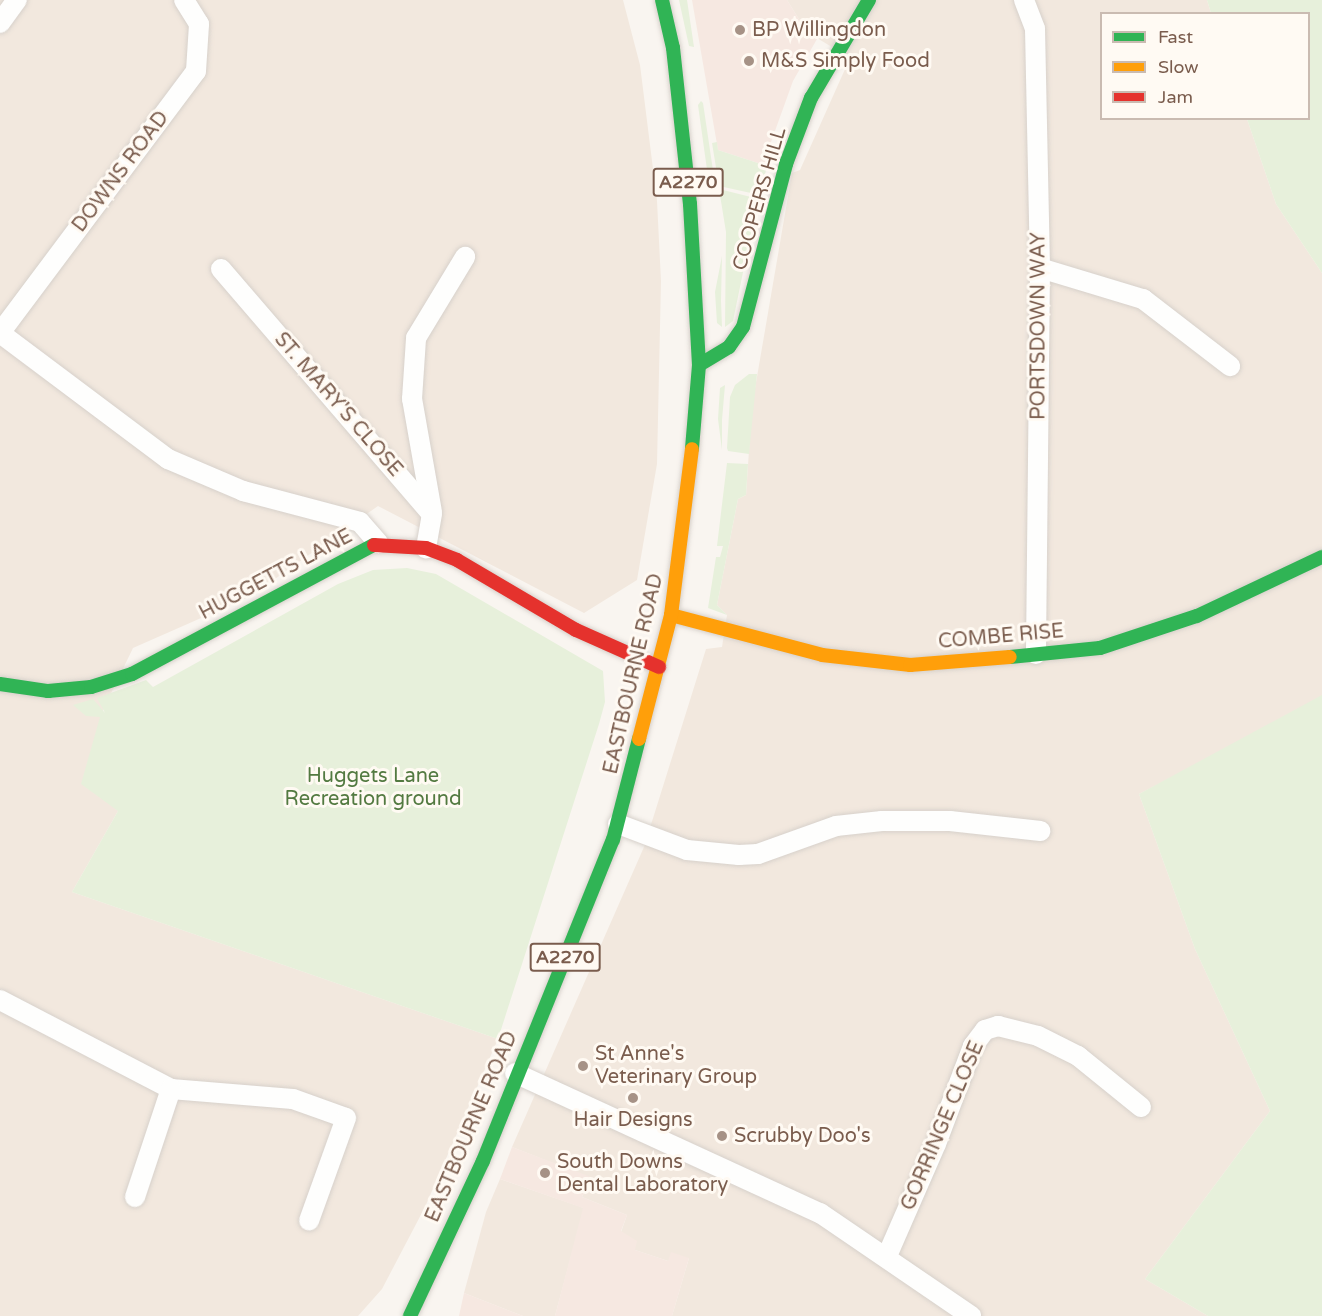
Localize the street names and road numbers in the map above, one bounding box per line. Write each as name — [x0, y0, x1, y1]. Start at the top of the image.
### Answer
street label: DOWNS ROAD — [68, 107, 174, 237]
street label: COOPERS HILL — [728, 125, 792, 273]
road number: A2270 — [652, 167, 724, 197]
street label: PORTSDOWN WAY — [1027, 232, 1051, 420]
street label: ST. MARY'S CLOSE — [269, 328, 407, 482]
street label: HUGGETTS LANE — [195, 524, 357, 626]
street label: EASTBOURNE ROAD — [599, 571, 669, 777]
street label: COMBE RISE — [937, 620, 1065, 654]
road number: A2270 — [529, 942, 601, 972]
street label: EASTBOURNE ROAD — [421, 1028, 523, 1226]
street label: GORRINGE CLOSE — [897, 1038, 989, 1214]

